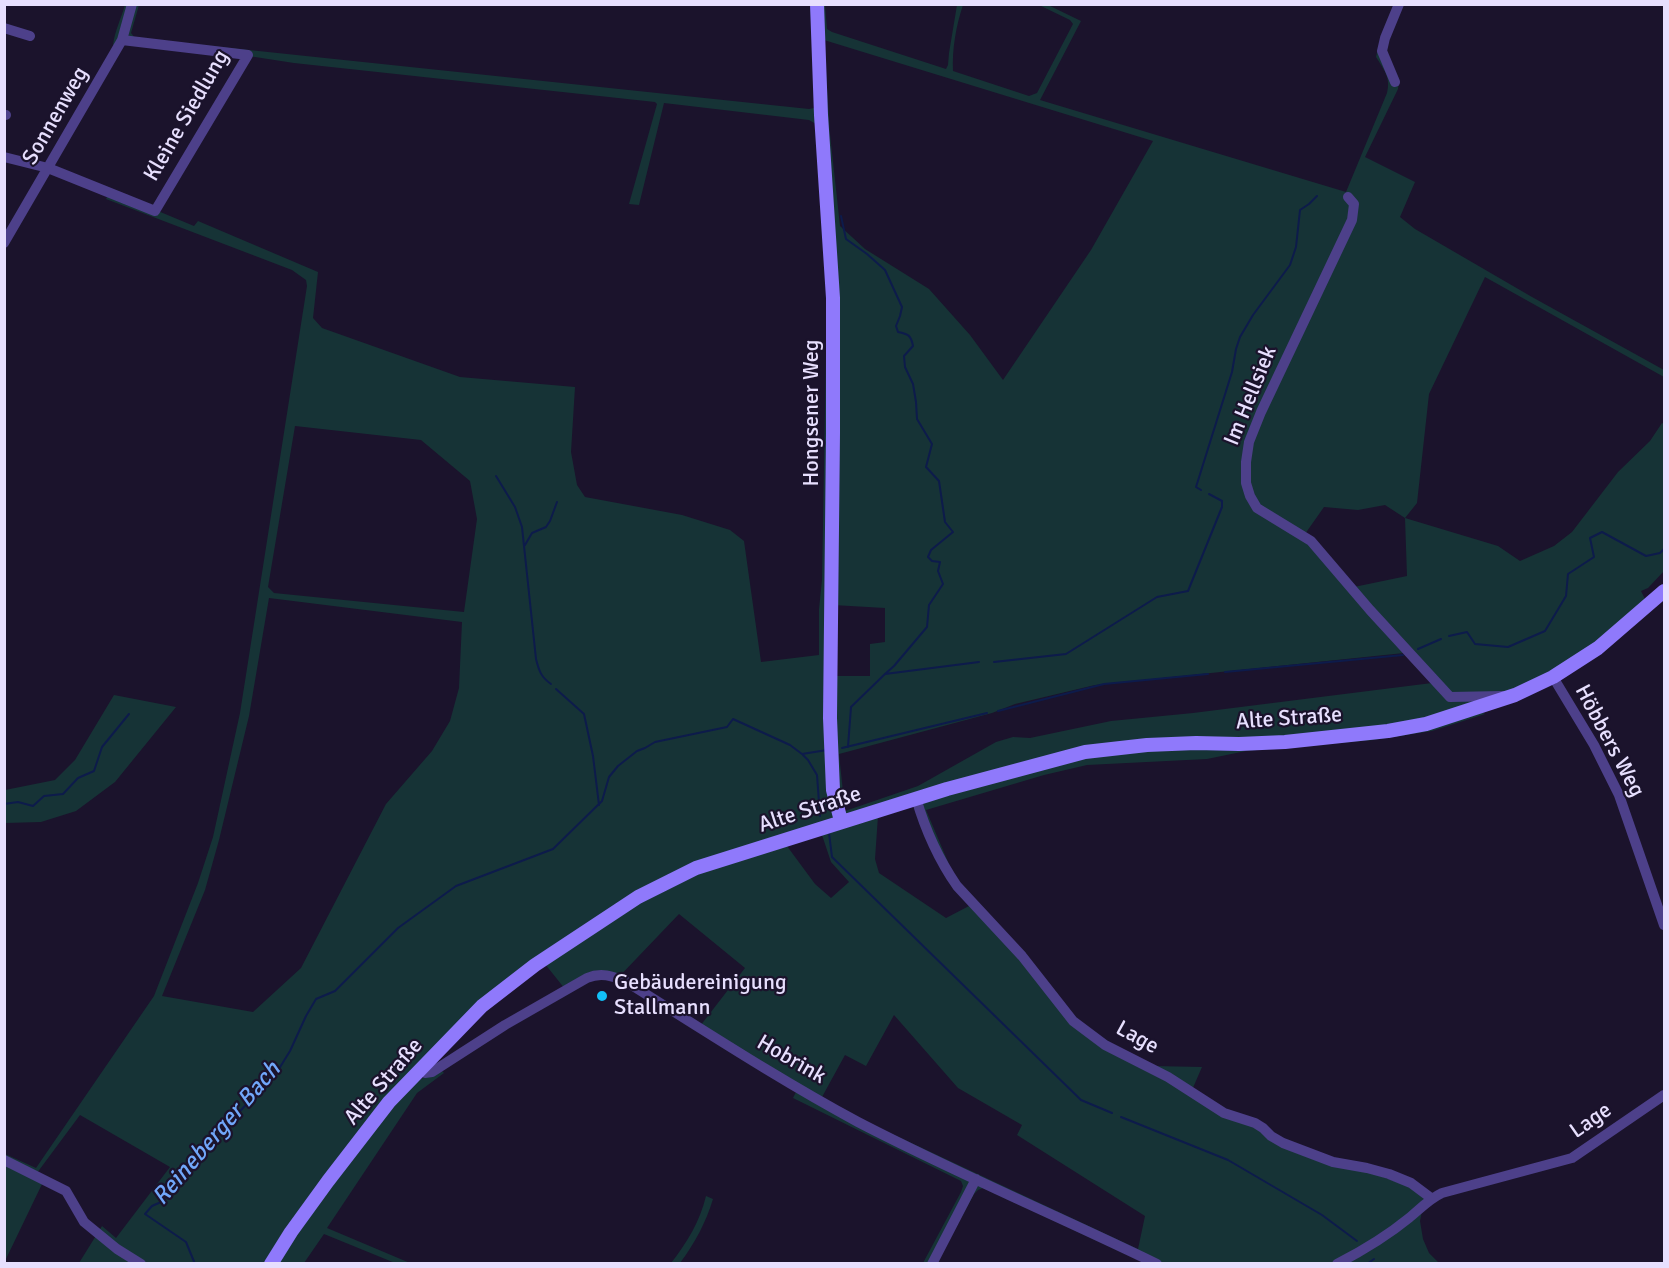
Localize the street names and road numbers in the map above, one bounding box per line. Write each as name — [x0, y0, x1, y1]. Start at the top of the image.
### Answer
street label: Kleine Siedlung — [139, 46, 235, 186]
street label: Sonnenweg — [17, 62, 95, 170]
street label: Hongsener Weg — [799, 340, 825, 486]
street label: Im Hellsiek — [1219, 342, 1283, 450]
street label: Höbbers Weg — [1568, 680, 1650, 802]
street label: Alte Straße — [1235, 702, 1343, 736]
street label: Alte Straße — [755, 781, 865, 839]
street label: Lage — [1111, 1016, 1163, 1060]
street label: Hobrink — [752, 1030, 830, 1090]
street label: Alte Straße — [339, 1033, 429, 1131]
street label: Lage — [1565, 1097, 1617, 1145]

